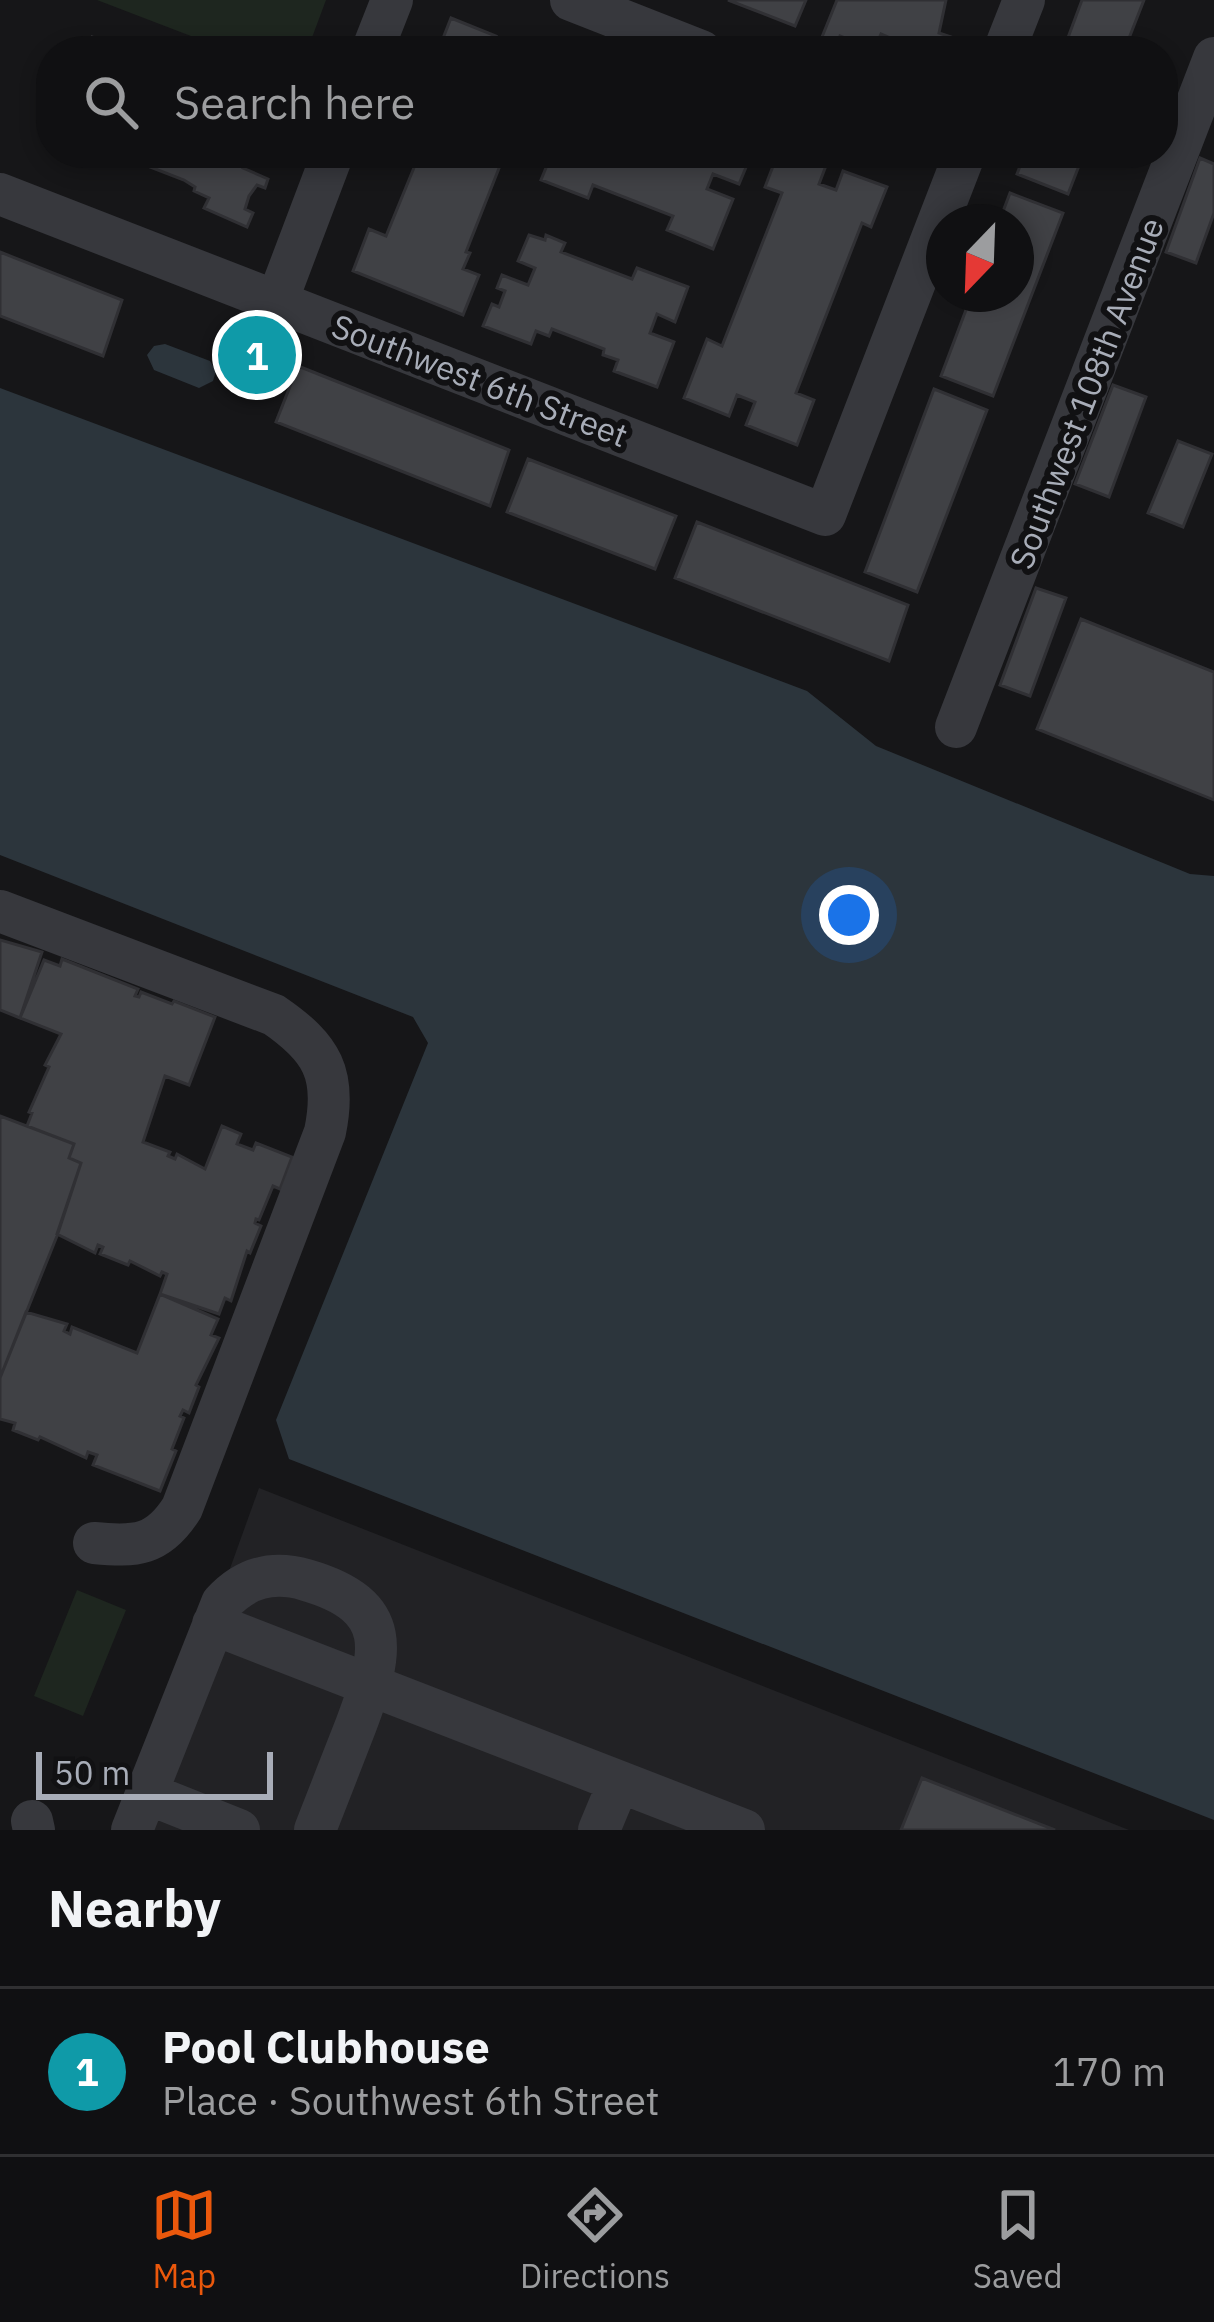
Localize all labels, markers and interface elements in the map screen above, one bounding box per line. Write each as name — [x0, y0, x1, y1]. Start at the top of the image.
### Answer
search box — [36, 36, 1178, 168]
icon: search — [78, 69, 144, 135]
text: Search here — [174, 73, 415, 131]
north arrow — [926, 204, 1034, 312]
street label: Southwest 108th Avenue — [999, 211, 1173, 575]
street label: Southwest 6th Street — [326, 304, 634, 456]
pin: 1 — [218, 310, 296, 400]
your location — [819, 885, 879, 945]
scale bar — [36, 1746, 273, 1799]
text: 50 m — [54, 1751, 130, 1794]
text: Nearby — [48, 1875, 221, 1941]
text: Pool Clubhouse — [162, 2017, 490, 2075]
text: 1 — [75, 2046, 99, 2097]
text: 170 m — [1053, 2046, 1166, 2097]
text: Place · Southwest 6th Street — [162, 2075, 660, 2126]
tab: Map — [151, 2182, 217, 2297]
tab: Directions — [520, 2182, 670, 2297]
tab: Saved — [973, 2182, 1063, 2297]

